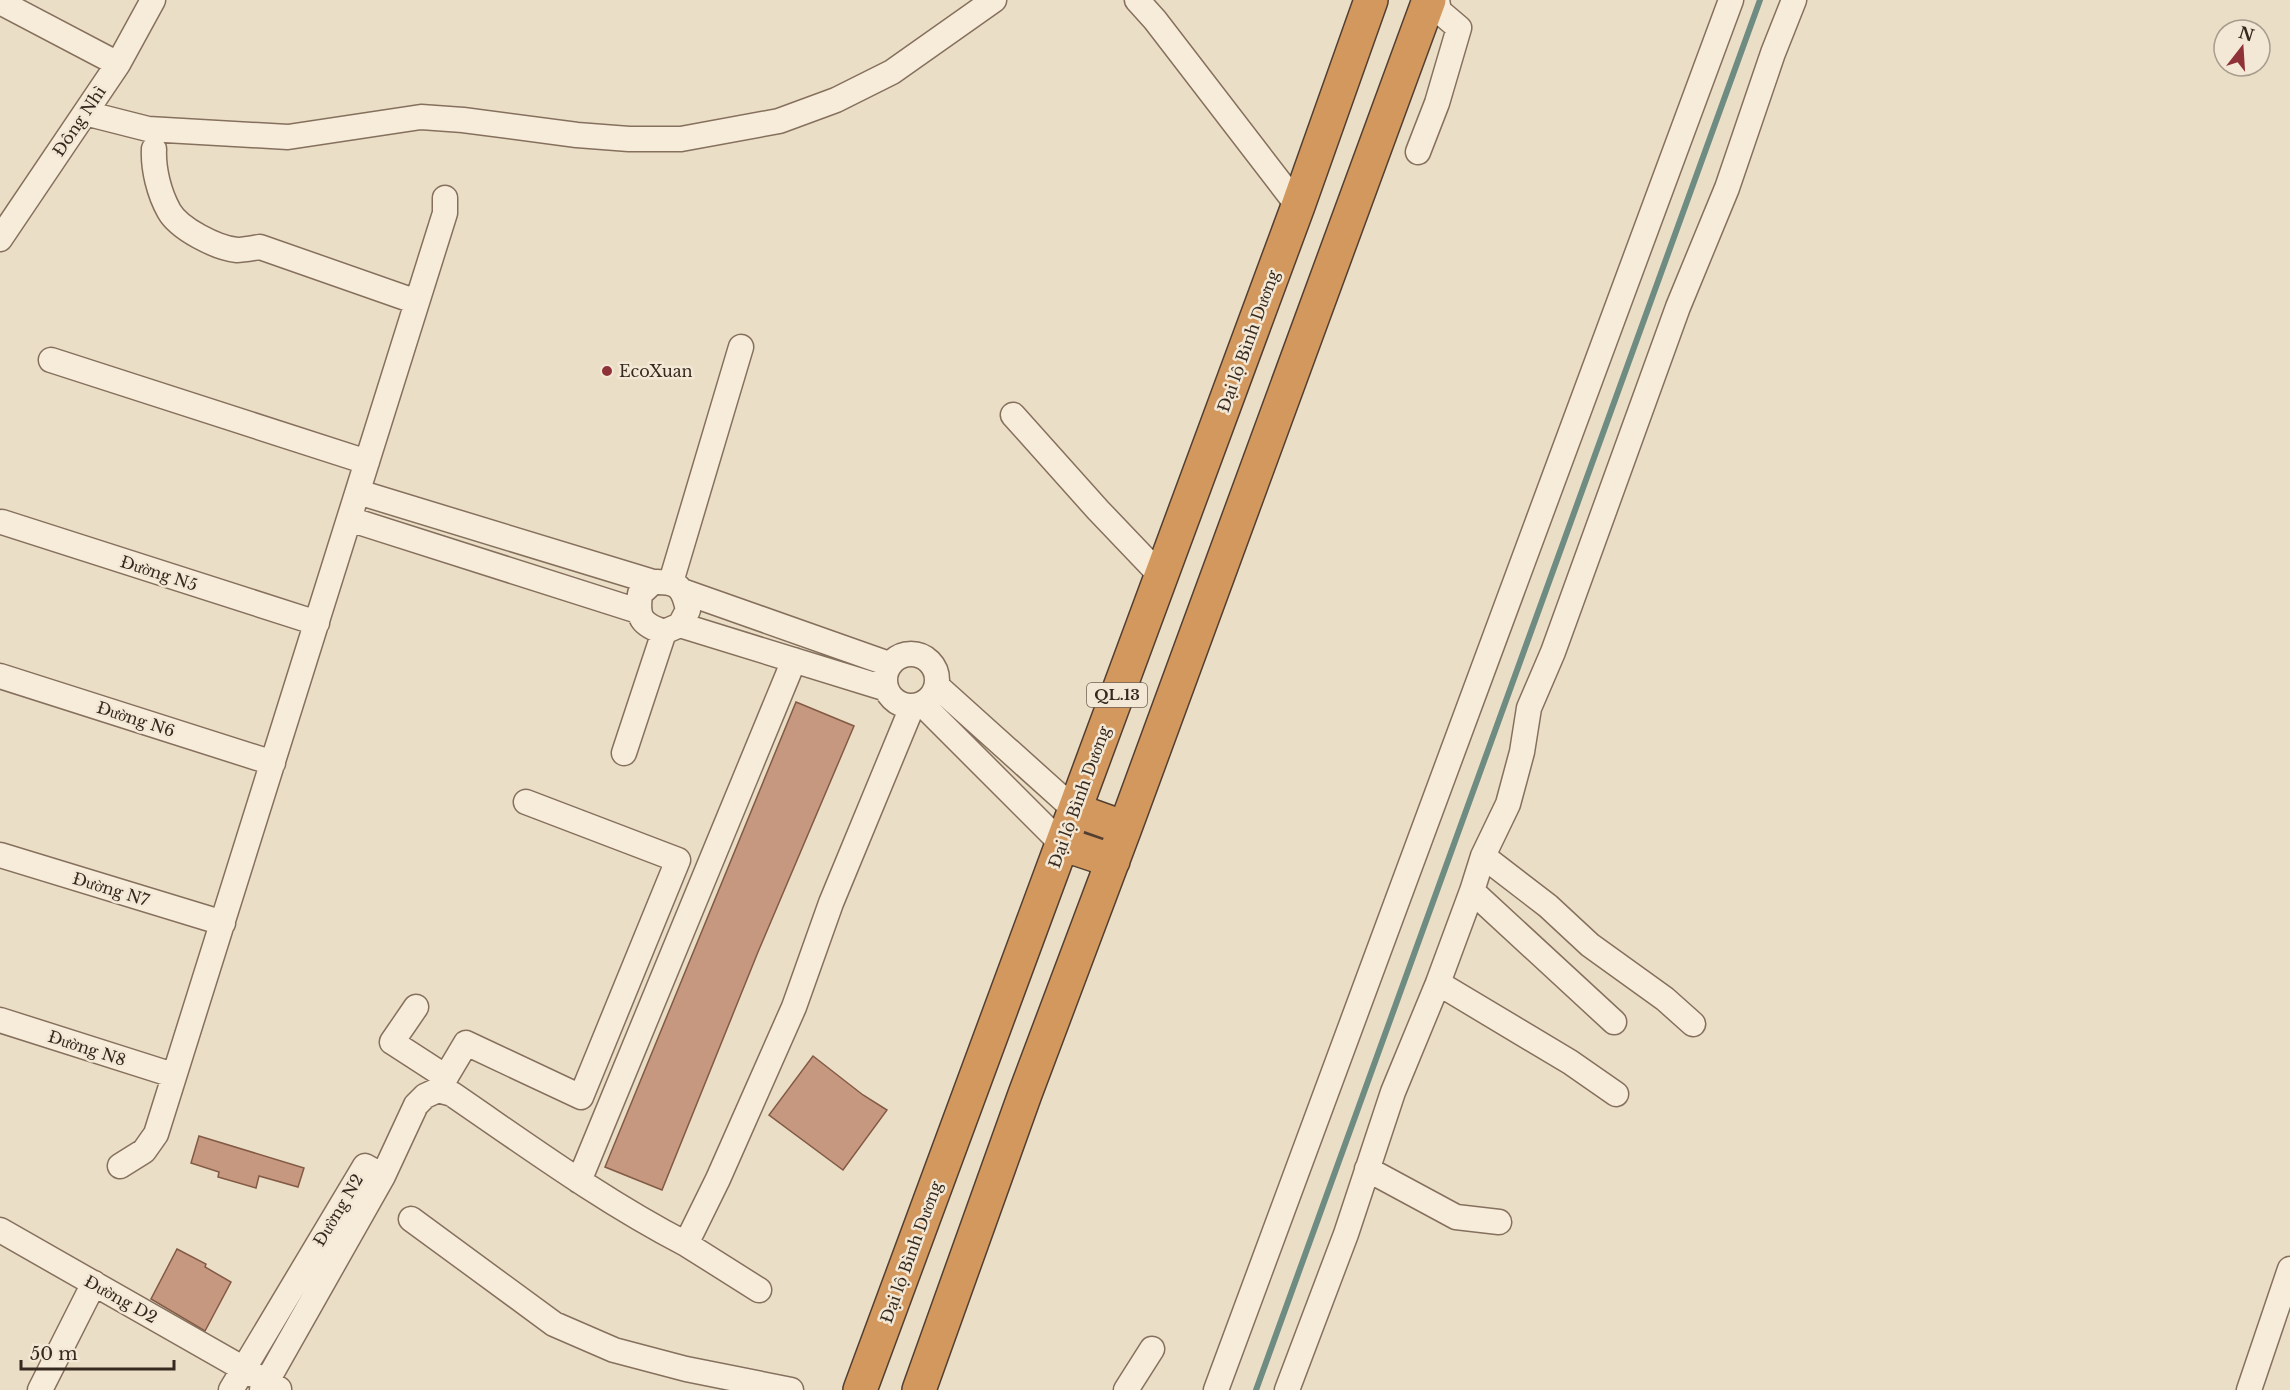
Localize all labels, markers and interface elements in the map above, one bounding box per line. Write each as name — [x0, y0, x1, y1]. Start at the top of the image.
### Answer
north arrow — [2212, 18, 2272, 78]
text: N — [2236, 22, 2257, 45]
street label: Đông Nhì — [48, 82, 110, 160]
street label: Đại lộ Bình Dương — [1213, 267, 1283, 415]
place label: EcoXuan — [619, 361, 693, 381]
marker: EcoXuan — [600, 364, 614, 378]
street label: Đường N5 — [118, 551, 200, 595]
road number: QL.13 — [1087, 683, 1147, 707]
street label: Đường N6 — [94, 697, 178, 741]
street label: Đại lộ Bình Dương — [1044, 723, 1114, 871]
street label: Đường N7 — [70, 868, 152, 910]
street label: Đường N8 — [46, 1026, 128, 1070]
street label: Đường N2 — [309, 1170, 367, 1250]
street label: Đại lộ Bình Dương — [876, 1178, 946, 1326]
street label: Đường D2 — [81, 1271, 161, 1327]
scale bar — [21, 1333, 174, 1371]
text: 50 m — [30, 1343, 78, 1365]

